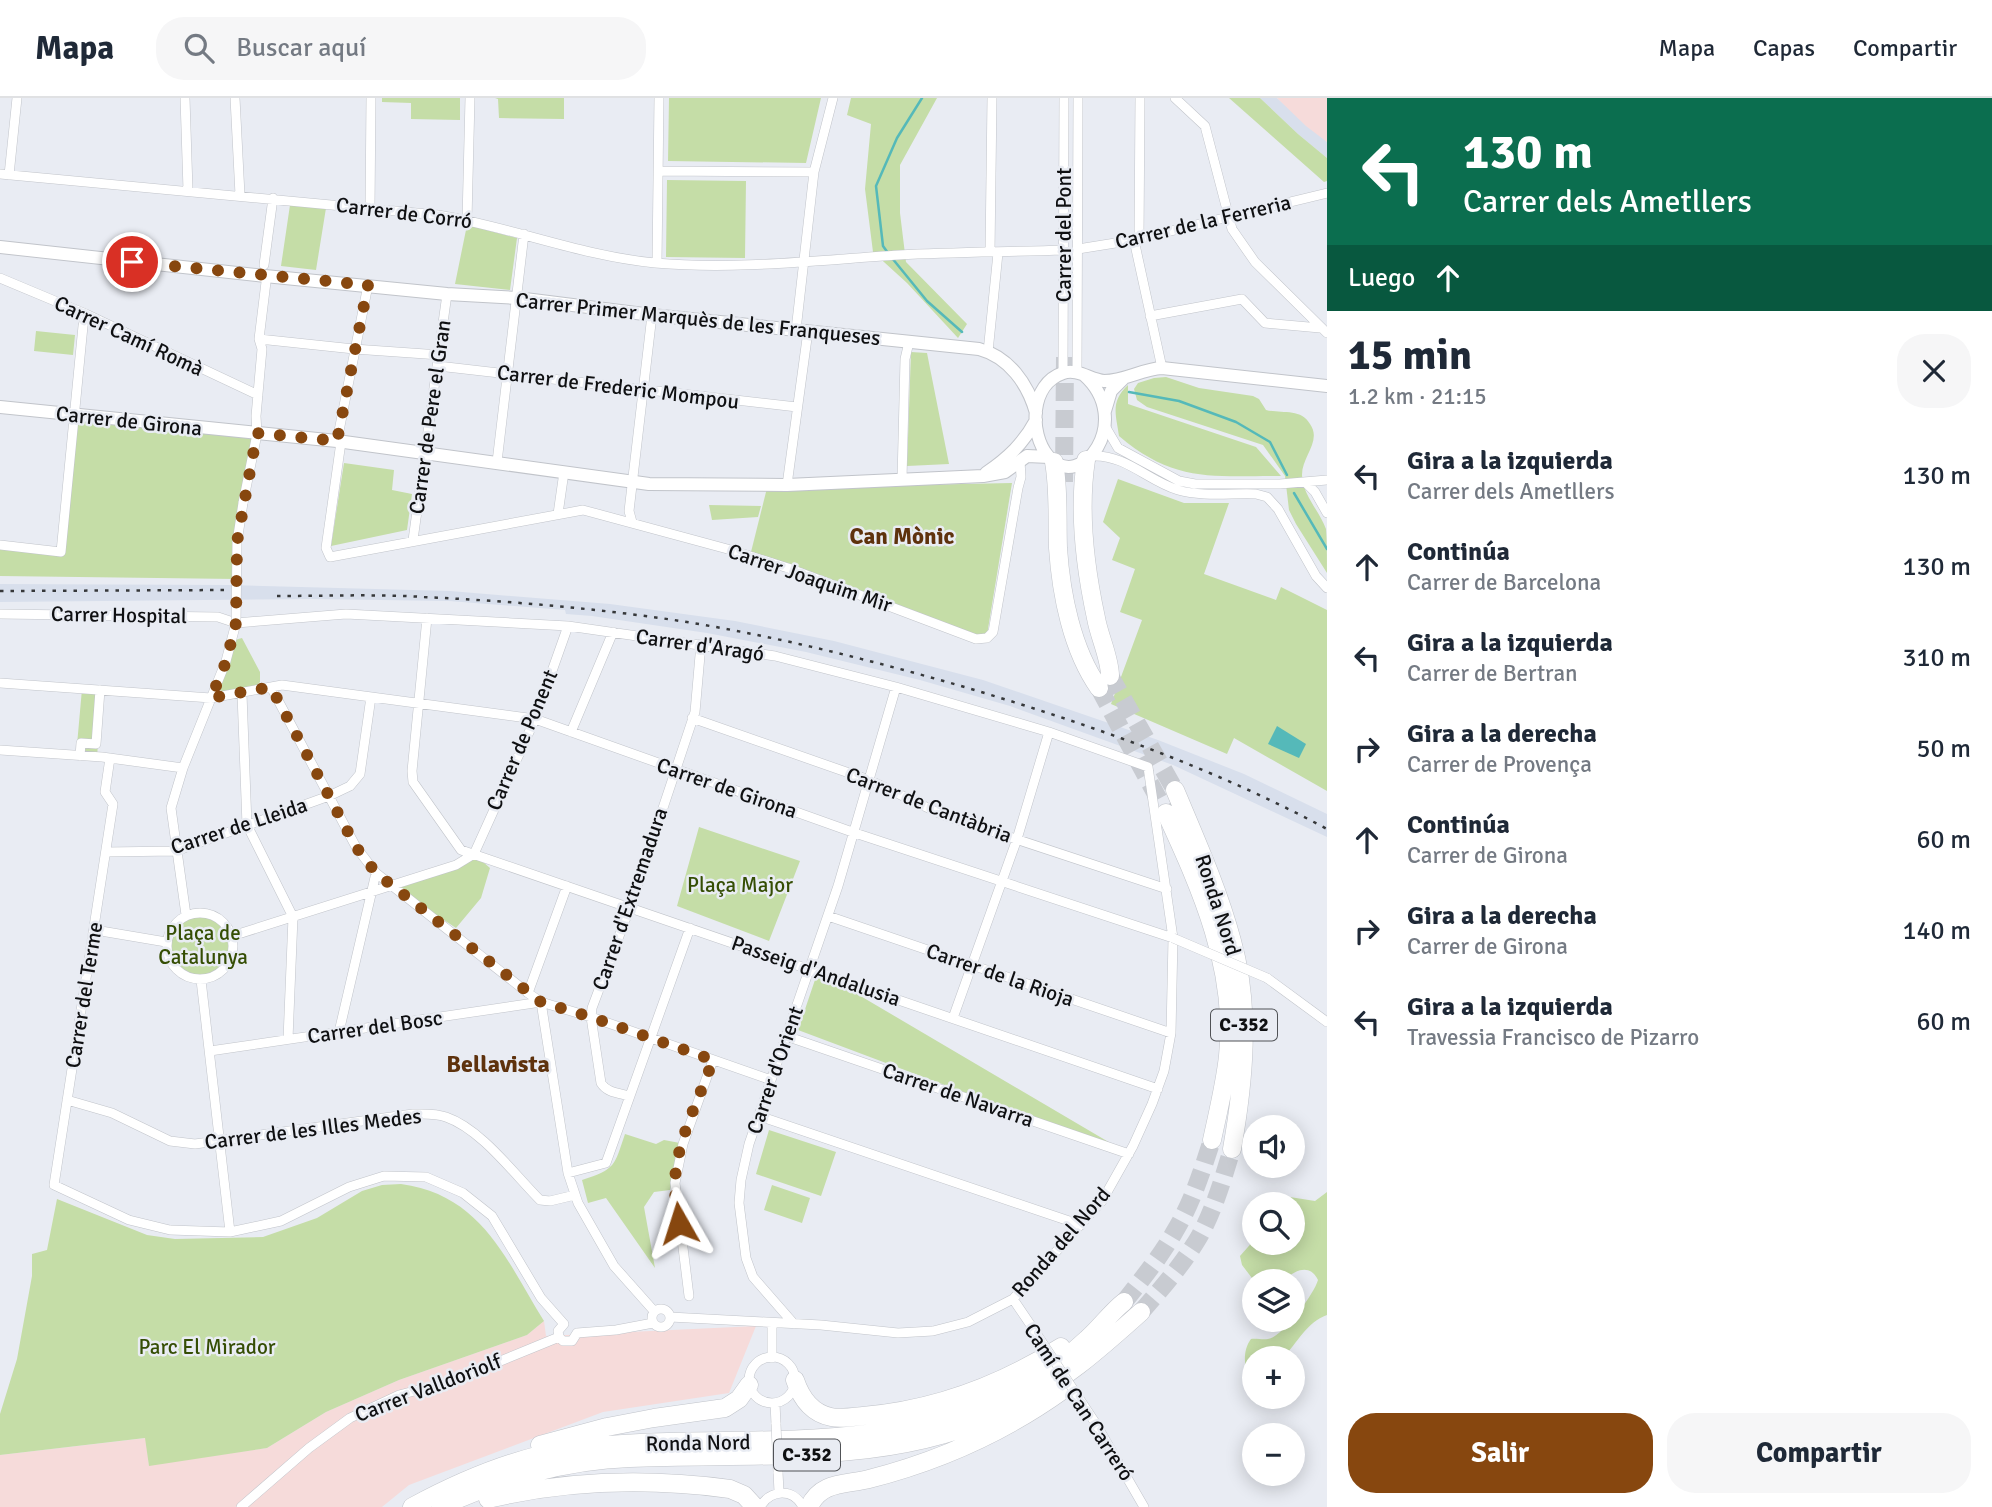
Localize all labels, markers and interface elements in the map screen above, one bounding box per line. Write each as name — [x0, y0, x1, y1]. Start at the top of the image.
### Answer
search box — [156, 17, 646, 80]
text: Mapa — [35, 28, 114, 69]
icon: search — [180, 29, 218, 67]
text: Buscar aquí — [236, 32, 366, 64]
text: Mapa — [1659, 33, 1715, 63]
text: Capas — [1753, 33, 1815, 63]
text: Compartir — [1853, 33, 1957, 63]
text: 130 m — [1463, 122, 1593, 182]
icon: left — [1348, 126, 1439, 217]
street label: Carrer del Pont — [1051, 168, 1077, 302]
text: Carrer dels Ametllers — [1463, 182, 1752, 221]
street label: Carrer de la Ferreria — [1113, 189, 1293, 255]
street label: Carrer de Corró — [335, 192, 473, 234]
pin — [102, 232, 162, 292]
icon: arrive — [113, 243, 151, 281]
icon: ahead — [1429, 259, 1467, 297]
text: Luego — [1348, 262, 1415, 294]
street label: Carrer Primer Marquès de les Franqueses — [514, 287, 882, 351]
street label: Carrer Camí Romà — [50, 290, 208, 382]
street label: Carrer de Pere el Gran — [403, 318, 457, 516]
text: 15 min — [1348, 330, 1472, 381]
button: close — [1897, 334, 1971, 408]
street label: Carrer de Frederic Mompou — [495, 359, 741, 415]
text: 1.2 km · 21:15 — [1348, 382, 1487, 411]
street label: Carrer de Girona — [55, 400, 203, 442]
text: Gira a la izquierda — [1407, 445, 1613, 477]
icon: left — [1348, 457, 1386, 495]
text: 130 m — [1902, 460, 1971, 492]
text: Carrer dels Ametllers — [1407, 477, 1615, 506]
district label: Can Mònic — [850, 522, 955, 551]
text: Continúa — [1407, 536, 1510, 568]
street label: Carrer Joaquim Mir — [724, 538, 896, 618]
icon: ahead — [1348, 548, 1386, 586]
text: 130 m — [1902, 551, 1971, 583]
text: Carrer de Barcelona — [1407, 568, 1601, 597]
street label: Carrer Hospital — [51, 601, 187, 629]
street label: Carrer d'Aragó — [634, 623, 766, 667]
text: Gira a la izquierda — [1407, 627, 1613, 659]
icon: left — [1348, 639, 1386, 677]
text: 310 m — [1902, 642, 1971, 674]
text: Carrer de Bertran — [1407, 659, 1578, 688]
street label: Carrer de Ponent — [481, 666, 563, 814]
text: Gira a la derecha — [1407, 718, 1597, 750]
icon: right — [1348, 730, 1386, 768]
text: 50 m — [1916, 733, 1971, 765]
text: Carrer de Provença — [1407, 750, 1592, 779]
street label: Carrer de Girona — [653, 752, 801, 824]
street label: Carrer de Cantàbria — [842, 761, 1016, 849]
street label: Carrer de Lleida — [167, 792, 311, 860]
street label: Carrer d'Extremadura — [587, 804, 673, 994]
text: Continúa — [1407, 809, 1510, 841]
icon: ahead — [1348, 821, 1386, 859]
text: 60 m — [1916, 824, 1971, 856]
text: Carrer de Girona — [1407, 841, 1568, 870]
street label: Ronda Nord — [1189, 851, 1247, 959]
park label: Plaça Major — [687, 872, 793, 898]
text: Gira a la derecha — [1407, 900, 1597, 932]
icon: right — [1348, 912, 1386, 950]
text: 140 m — [1902, 915, 1971, 947]
street label: Carrer del Terme — [60, 920, 108, 1070]
park label: Plaça de Catalunya — [158, 920, 248, 970]
street label: Passeig d'Andalusia — [728, 930, 904, 1012]
text: Carrer de Girona — [1407, 932, 1568, 961]
street label: Carrer de la Rioja — [923, 938, 1077, 1012]
text: Gira a la izquierda — [1407, 991, 1613, 1023]
street label: Carrer d'Orient — [741, 1003, 809, 1137]
icon: left — [1348, 1003, 1386, 1041]
street label: Carrer del Bosc — [306, 1005, 444, 1049]
text: 60 m — [1916, 1006, 1971, 1038]
road number: C-352 — [1211, 1009, 1277, 1040]
text: Travessia Francisco de Pizarro — [1407, 1023, 1699, 1052]
district label: Bellavista — [446, 1049, 550, 1079]
street label: Carrer de Navarra — [879, 1057, 1037, 1133]
street label: Carrer de les Illes Medes — [203, 1103, 423, 1155]
map controls — [1242, 1115, 1305, 1486]
button: sound — [1242, 1115, 1305, 1178]
street label: Ronda del Nord — [1006, 1182, 1116, 1302]
position arrow — [642, 1186, 716, 1260]
button: search — [1242, 1192, 1305, 1255]
button: layers — [1242, 1269, 1305, 1332]
street label: Camí de Can Carreró — [1018, 1318, 1140, 1486]
park label: Parc El Mirador — [138, 1334, 276, 1360]
button: + — [1242, 1346, 1305, 1409]
street label: Carrer Valldoriolf — [351, 1348, 506, 1428]
button: Salir — [1348, 1413, 1653, 1493]
button: Compartir — [1667, 1413, 1971, 1493]
button: − — [1242, 1423, 1305, 1486]
street label: Ronda Nord — [645, 1429, 751, 1457]
road number: C-352 — [774, 1440, 840, 1470]

